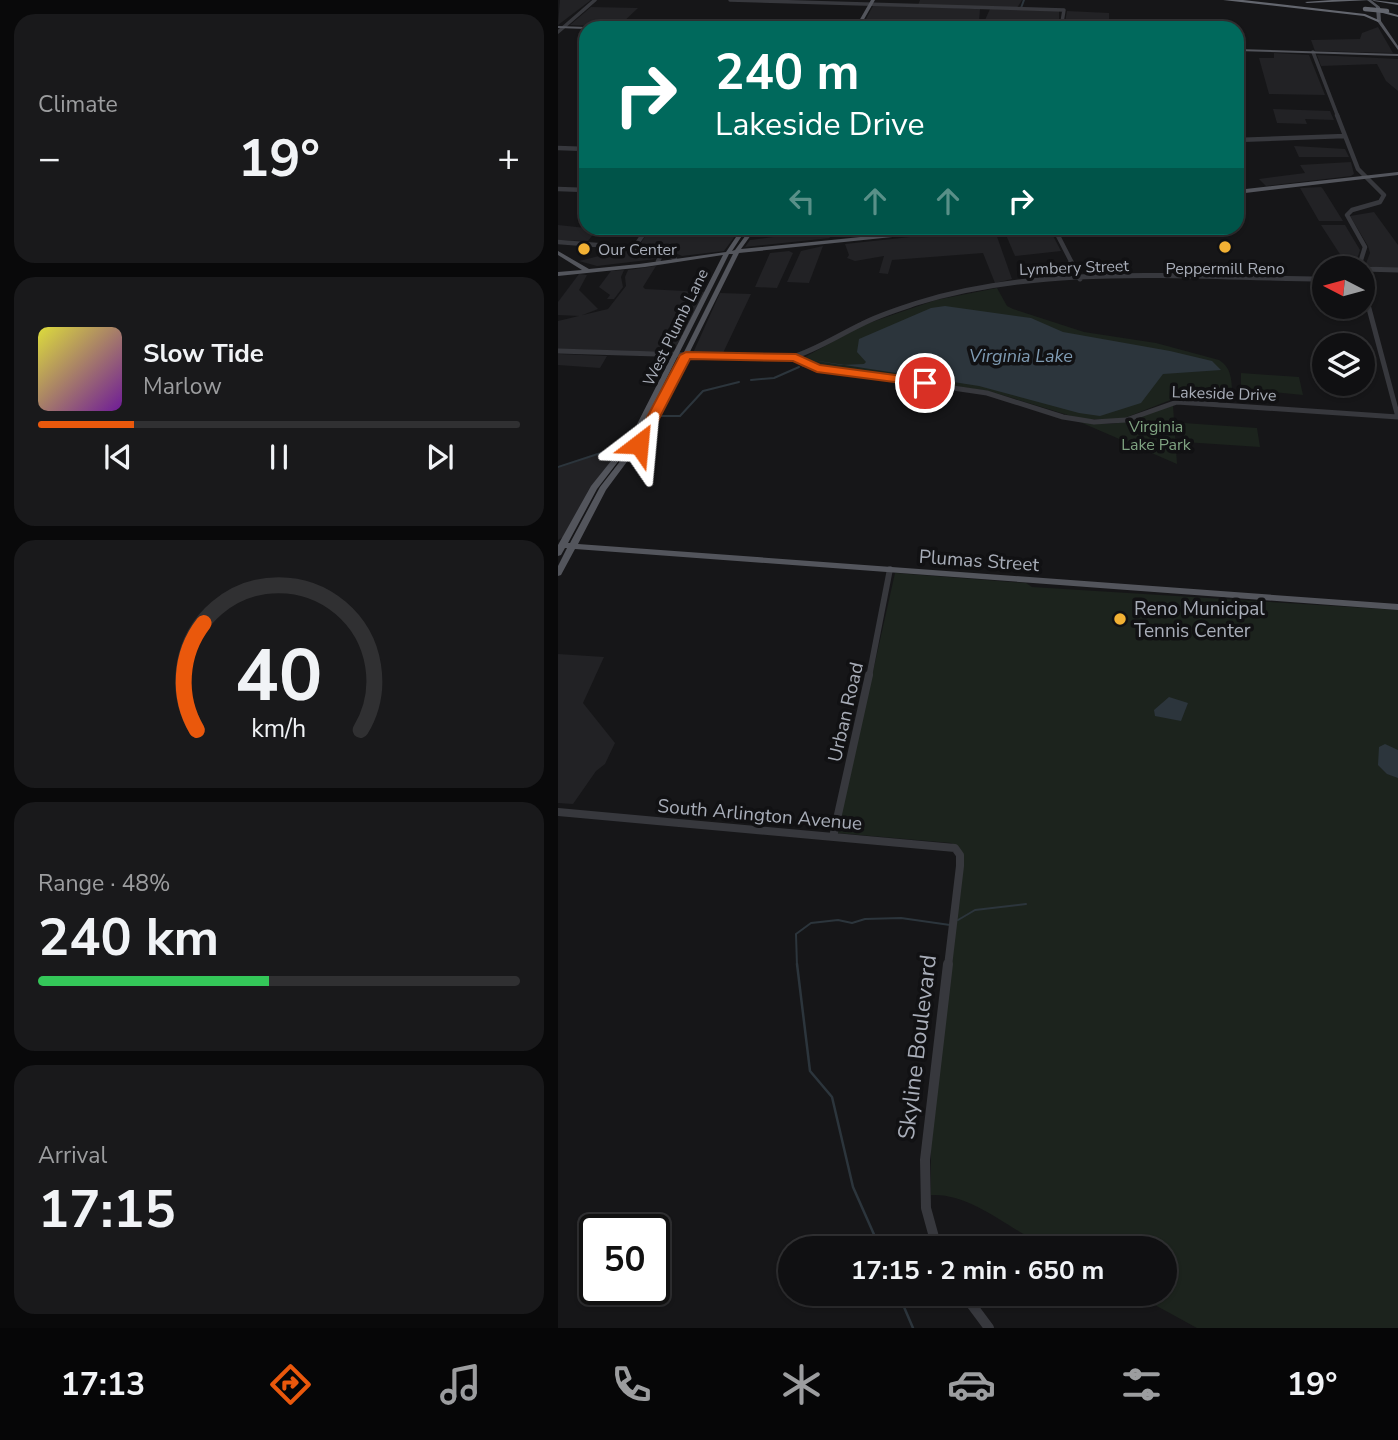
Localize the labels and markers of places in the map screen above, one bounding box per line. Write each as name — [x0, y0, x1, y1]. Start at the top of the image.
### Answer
place label: Our Center — [598, 239, 677, 261]
marker: Peppermill Reno — [1217, 239, 1233, 255]
marker: Our Center — [576, 241, 592, 257]
place label: Peppermill Reno — [1165, 258, 1285, 280]
pin — [895, 353, 955, 413]
place label: Reno Municipal Tennis Center — [1134, 596, 1265, 644]
marker: Reno Municipal Tennis Center — [1112, 611, 1128, 627]

